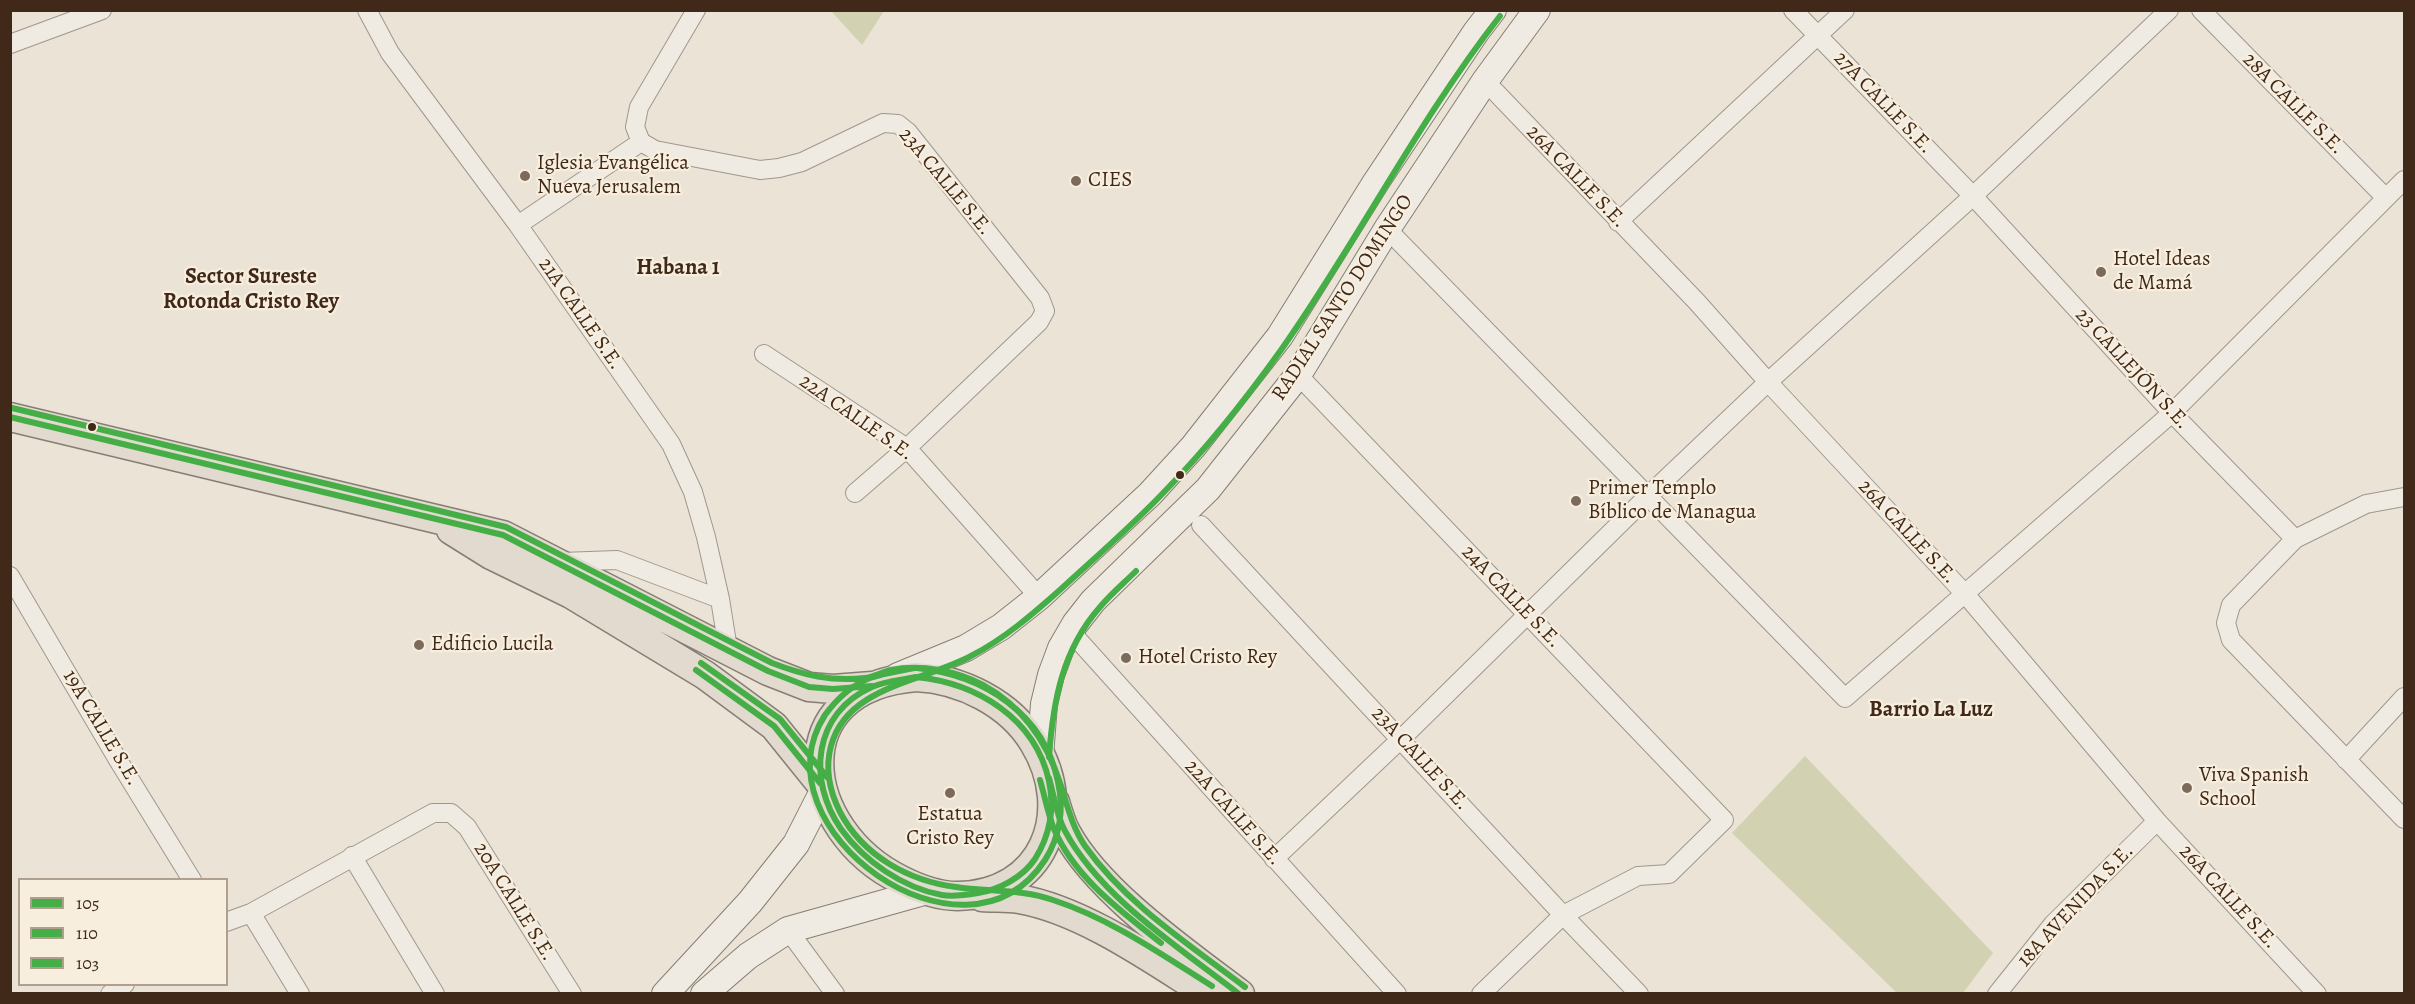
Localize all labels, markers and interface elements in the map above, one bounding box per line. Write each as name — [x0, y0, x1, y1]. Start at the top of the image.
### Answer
street label: 27A CALLE S.E. — [1828, 47, 1938, 159]
street label: 28A CALLE S.E. — [2237, 48, 2349, 160]
street label: 26A CALLE S.E. — [1521, 120, 1631, 234]
street label: 23A CALLE S.E. — [893, 123, 997, 241]
place label: Iglesia Evangélica Nueva Jerusalem — [537, 151, 689, 201]
place label: CIES — [1088, 168, 1132, 194]
marker: Iglesia Evangélica Nueva Jerusalem — [518, 169, 532, 183]
marker: CIES — [1069, 174, 1083, 188]
street label: RADIAL SANTO DOMINGO — [1267, 190, 1419, 406]
place label: Hotel Ideas de Mamá — [2113, 247, 2211, 297]
street label: 21A CALLE S.E. — [532, 253, 628, 375]
district label: Habana 1 — [636, 256, 720, 282]
district label: Sector Sureste Rotonda Cristo Rey — [163, 265, 339, 316]
marker: Hotel Ideas de Mamá — [2094, 265, 2108, 279]
street label: 23 CALLEJÓN S.E. — [2069, 303, 2195, 435]
street label: 22A CALLE S.E. — [794, 369, 918, 467]
unlabelled marker — [86, 421, 98, 433]
unlabelled marker — [1174, 469, 1186, 481]
street label: 26A CALLE S.E. — [1852, 475, 1962, 589]
place label: Primer Templo Bíblico de Managua — [1588, 476, 1756, 526]
marker: Primer Templo Bíblico de Managua — [1569, 494, 1583, 508]
street label: 24A CALLE S.E. — [1456, 540, 1566, 654]
place label: Edificio Lucila — [431, 632, 554, 658]
marker: Edificio Lucila — [412, 638, 426, 652]
place label: Hotel Cristo Rey — [1138, 645, 1277, 671]
marker: Hotel Cristo Rey — [1119, 651, 1133, 665]
street label: 19A CALLE S.E. — [57, 666, 145, 790]
district label: Barrio La Luz — [1869, 698, 1993, 724]
street label: 23A CALLE S.E. — [1366, 702, 1474, 816]
street label: 22A CALLE S.E. — [1179, 755, 1287, 871]
place label: Viva Spanish School — [2199, 763, 2309, 813]
marker: Viva Spanish School — [2180, 781, 2194, 795]
marker: Estatua Cristo Rey — [943, 786, 957, 800]
place label: Estatua Cristo Rey — [906, 802, 994, 852]
street label: 20A CALLE S.E. — [468, 838, 560, 966]
street label: 18A AVENIDA S.E. — [2013, 839, 2139, 973]
street label: 26A CALLE S.E. — [2173, 840, 2283, 954]
legend — [18, 878, 228, 986]
text: 105 — [76, 891, 100, 915]
text: 110 — [76, 921, 98, 945]
text: 103 — [76, 951, 99, 975]

